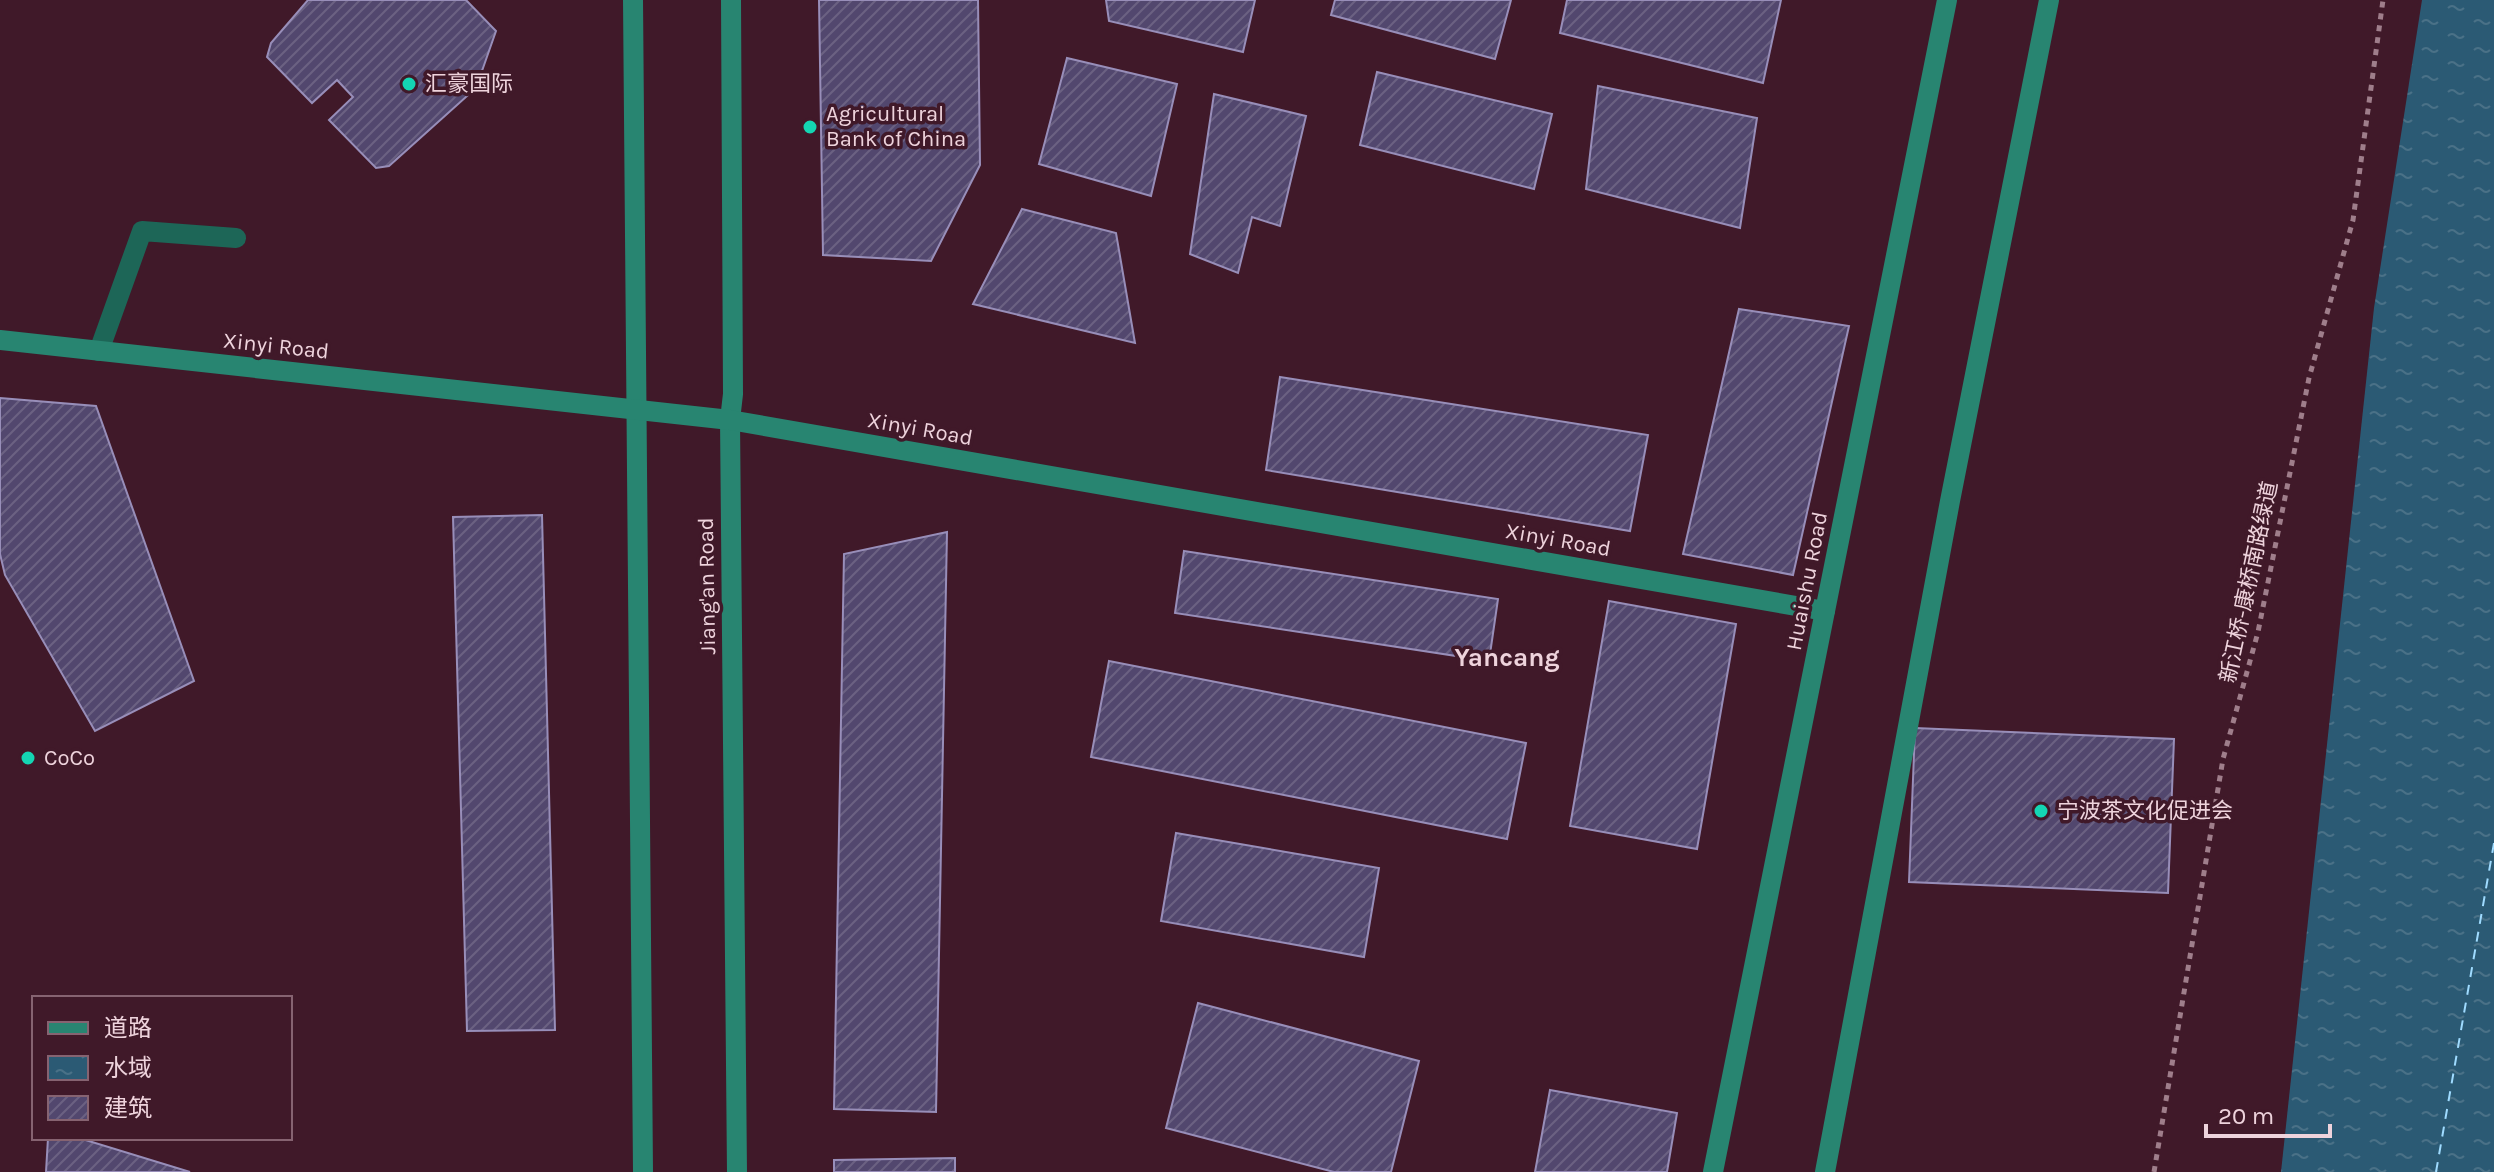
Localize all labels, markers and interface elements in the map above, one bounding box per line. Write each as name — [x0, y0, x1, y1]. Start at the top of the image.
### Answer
place label: 汇豪国际 — [425, 71, 513, 97]
marker: 汇豪国际 — [400, 75, 418, 93]
place label: Agricultural Bank of China — [826, 101, 966, 152]
marker: Agricultural Bank of China — [801, 118, 819, 136]
street label: Xinyi Road — [222, 327, 330, 365]
street label: Xinyi Road — [865, 407, 975, 451]
street label: 新江桥-康桥南路绿道 — [2215, 479, 2283, 685]
street label: Huaishu Road — [1781, 509, 1833, 653]
street label: Jiang'an Road — [693, 517, 721, 655]
street label: Xinyi Road — [1503, 518, 1613, 562]
district label: Yancang — [1454, 642, 1560, 673]
place label: CoCo — [44, 745, 95, 771]
marker: CoCo — [19, 749, 37, 767]
place label: 宁波茶文化促进会 — [2057, 798, 2233, 824]
marker: 宁波茶文化促进会 — [2032, 802, 2050, 820]
legend — [32, 996, 292, 1140]
text: 道路 — [104, 1014, 152, 1042]
text: 水域 — [104, 1054, 152, 1082]
scale bar — [2206, 1088, 2330, 1138]
text: 建筑 — [104, 1094, 152, 1122]
text: 20 m — [2218, 1102, 2274, 1130]

